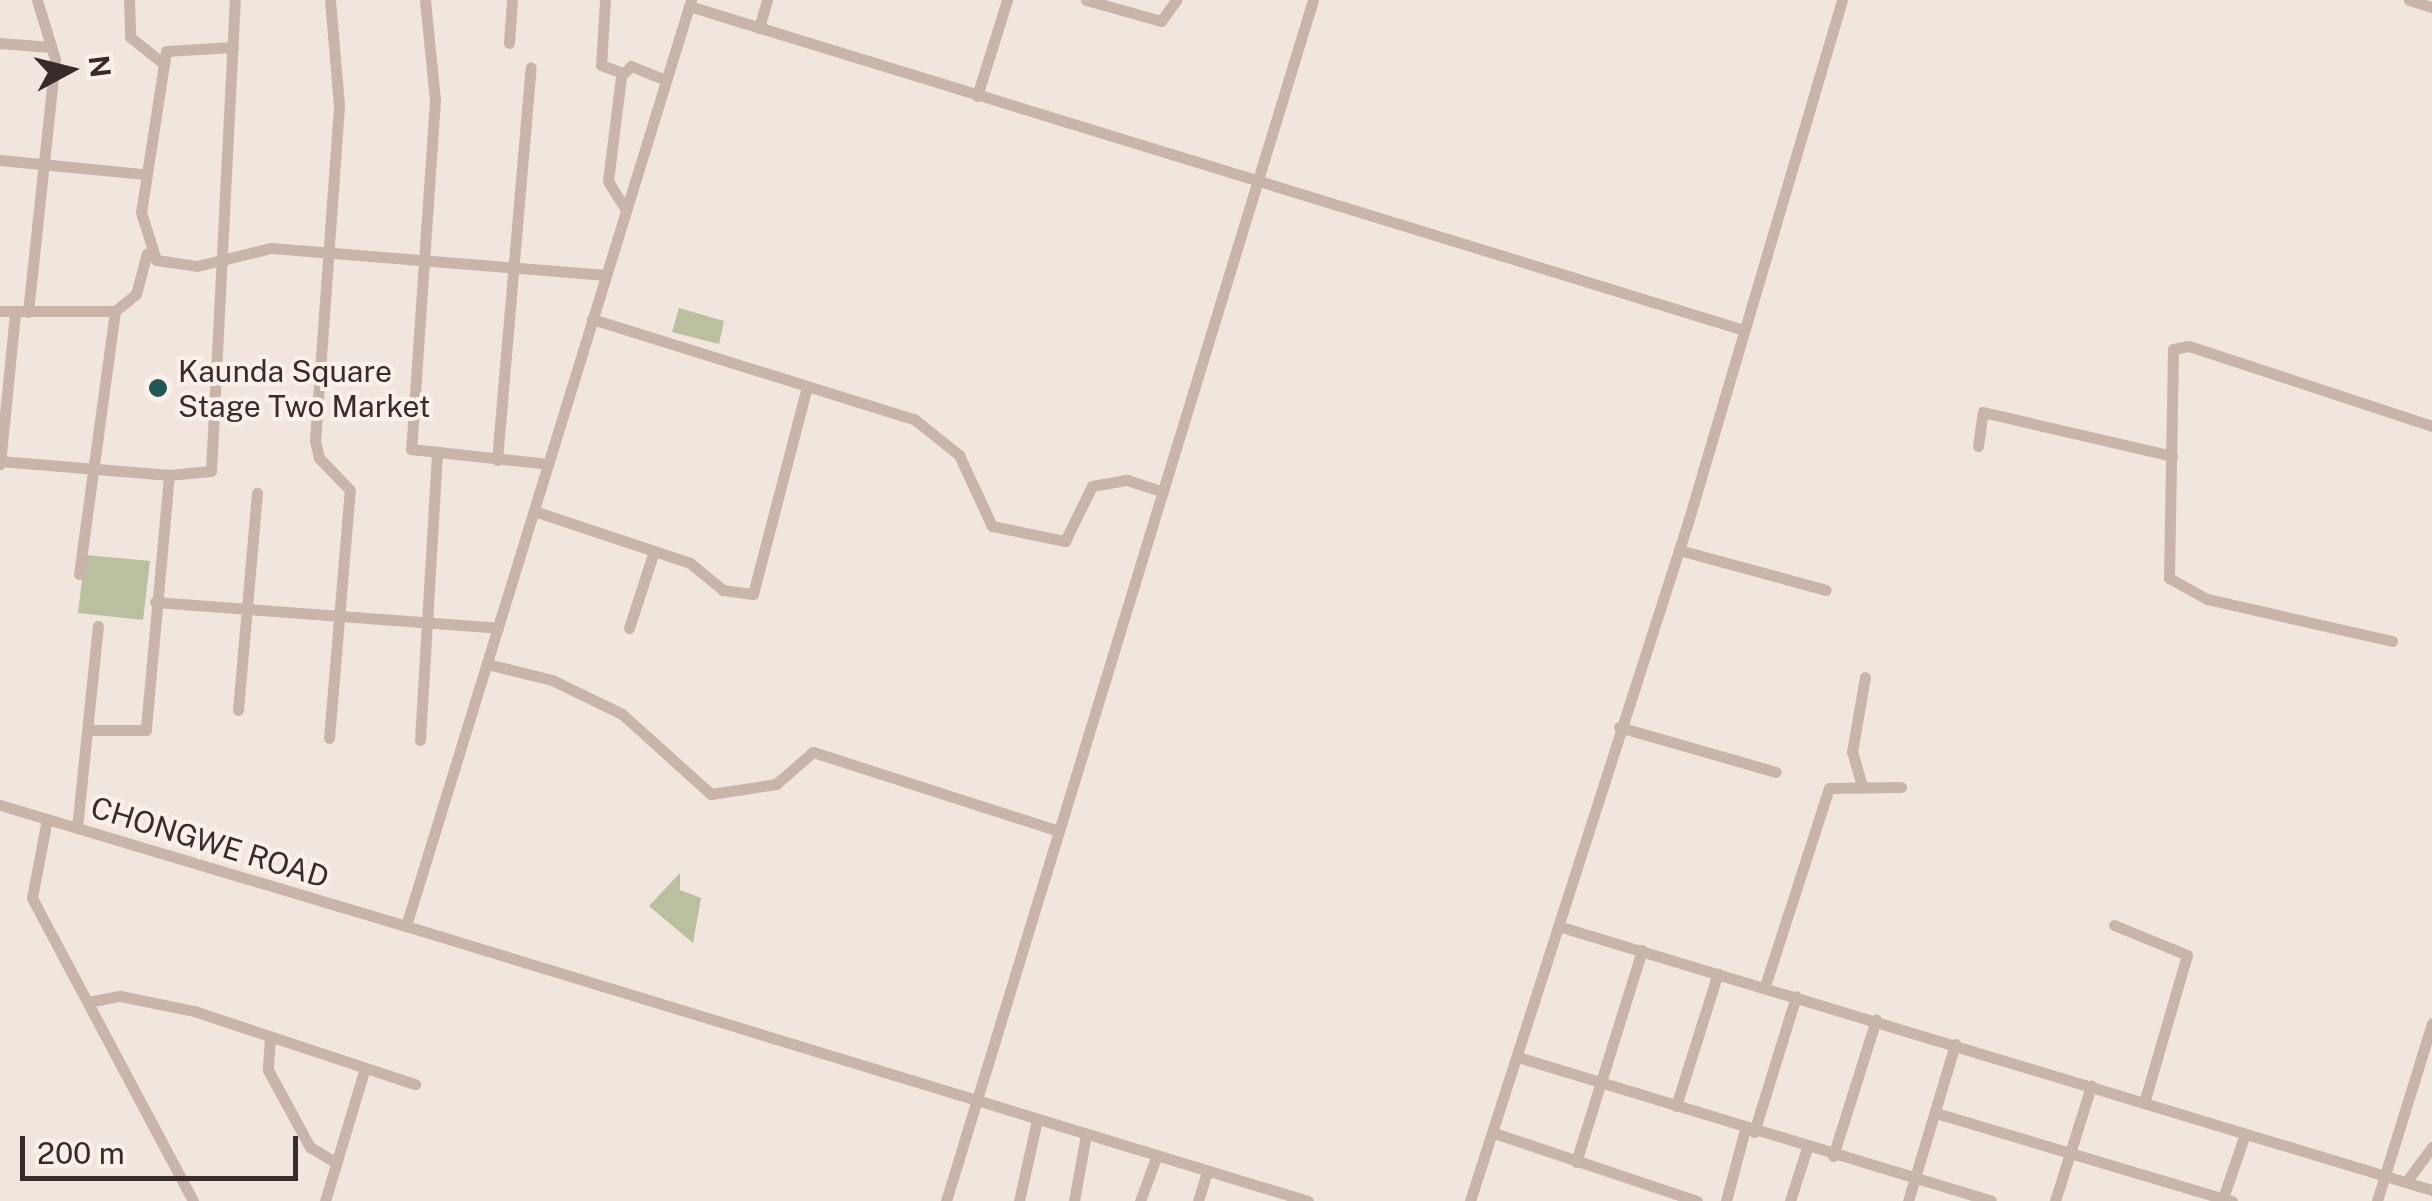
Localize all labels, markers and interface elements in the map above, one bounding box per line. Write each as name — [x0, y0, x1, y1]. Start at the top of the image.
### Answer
north arrow — [20, 20, 120, 120]
text: N — [83, 53, 118, 79]
place label: Kaunda Square Stage Two Market — [178, 353, 431, 424]
marker: Kaunda Square Stage Two Market — [147, 377, 169, 399]
street label: CHONGWE ROAD — [87, 789, 333, 895]
scale bar — [25, 1116, 302, 1178]
text: 200 m — [37, 1135, 125, 1171]

